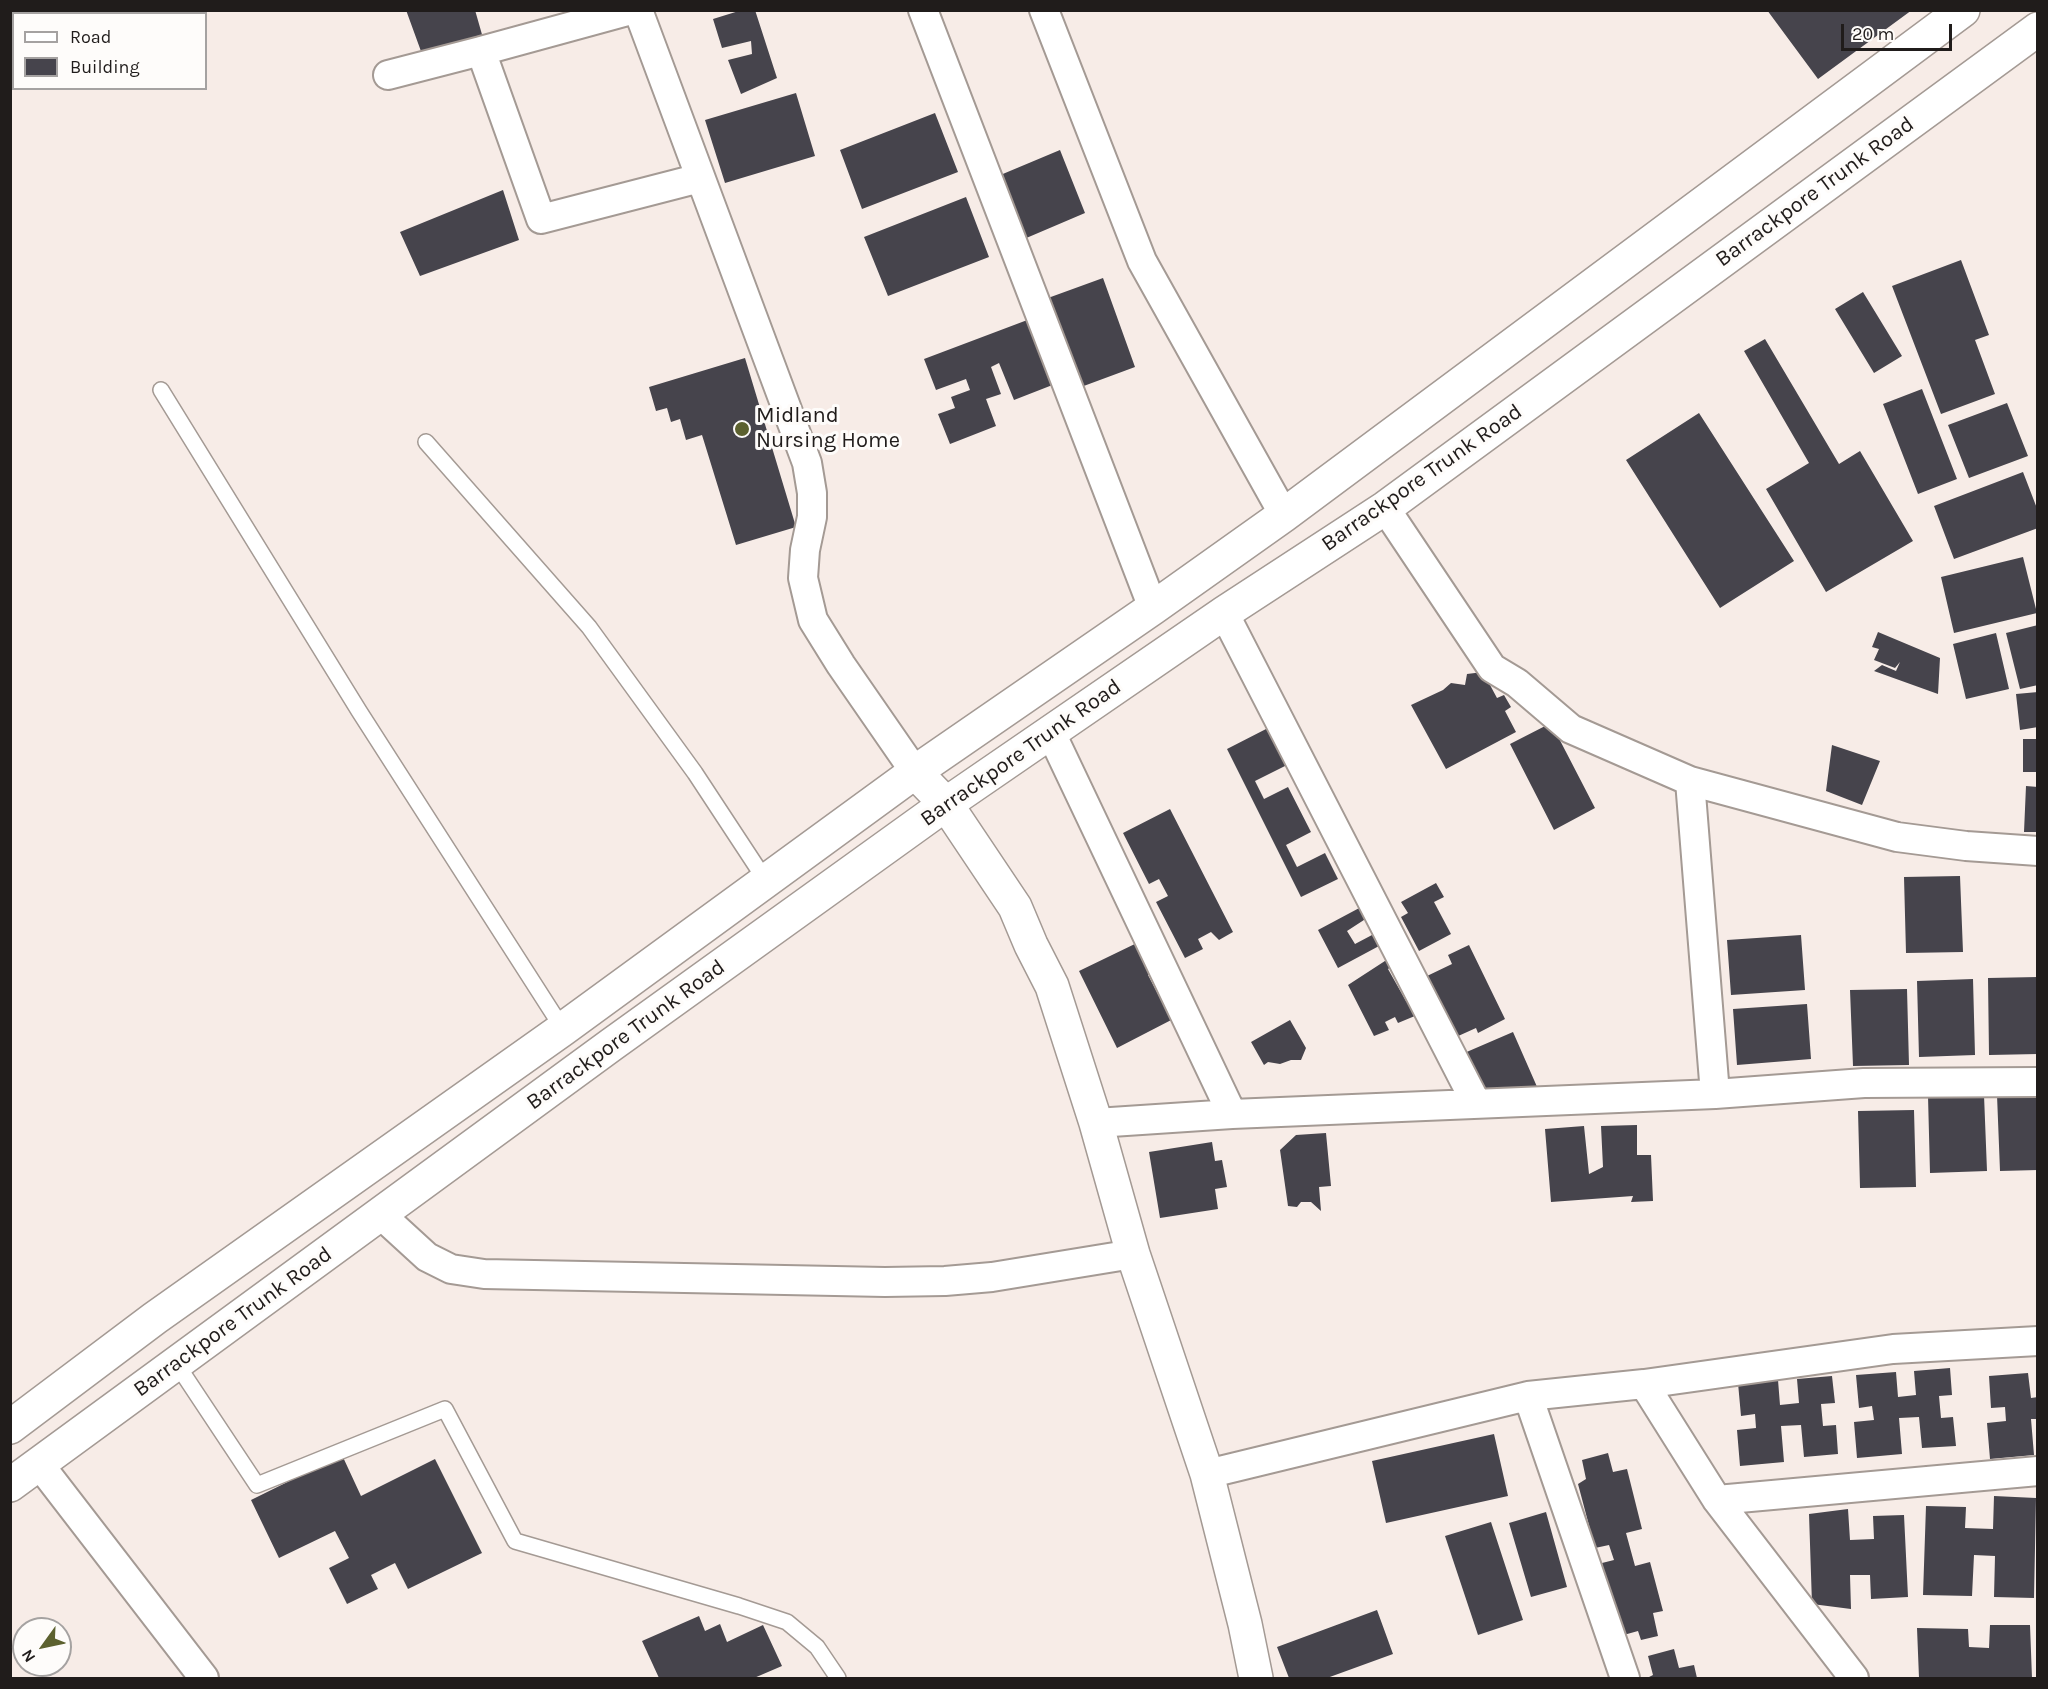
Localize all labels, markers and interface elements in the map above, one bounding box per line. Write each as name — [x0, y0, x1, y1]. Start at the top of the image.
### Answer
legend — [12, 12, 207, 90]
scale bar — [1844, 12, 1955, 50]
text: 20 m — [1852, 23, 1894, 45]
text: Road — [70, 26, 111, 48]
text: Building — [70, 56, 140, 78]
street label: Barrackpore Trunk Road — [1711, 111, 1919, 273]
street label: Barrackpore Trunk Road — [1316, 399, 1528, 557]
place label: Midland Nursing Home — [756, 403, 900, 454]
marker: Midland Nursing Home — [733, 420, 751, 438]
street label: Barrackpore Trunk Road — [915, 674, 1127, 832]
street label: Barrackpore Trunk Road — [522, 954, 730, 1116]
street label: Barrackpore Trunk Road — [129, 1241, 337, 1403]
north arrow — [12, 1617, 72, 1677]
text: N — [17, 1646, 39, 1666]

